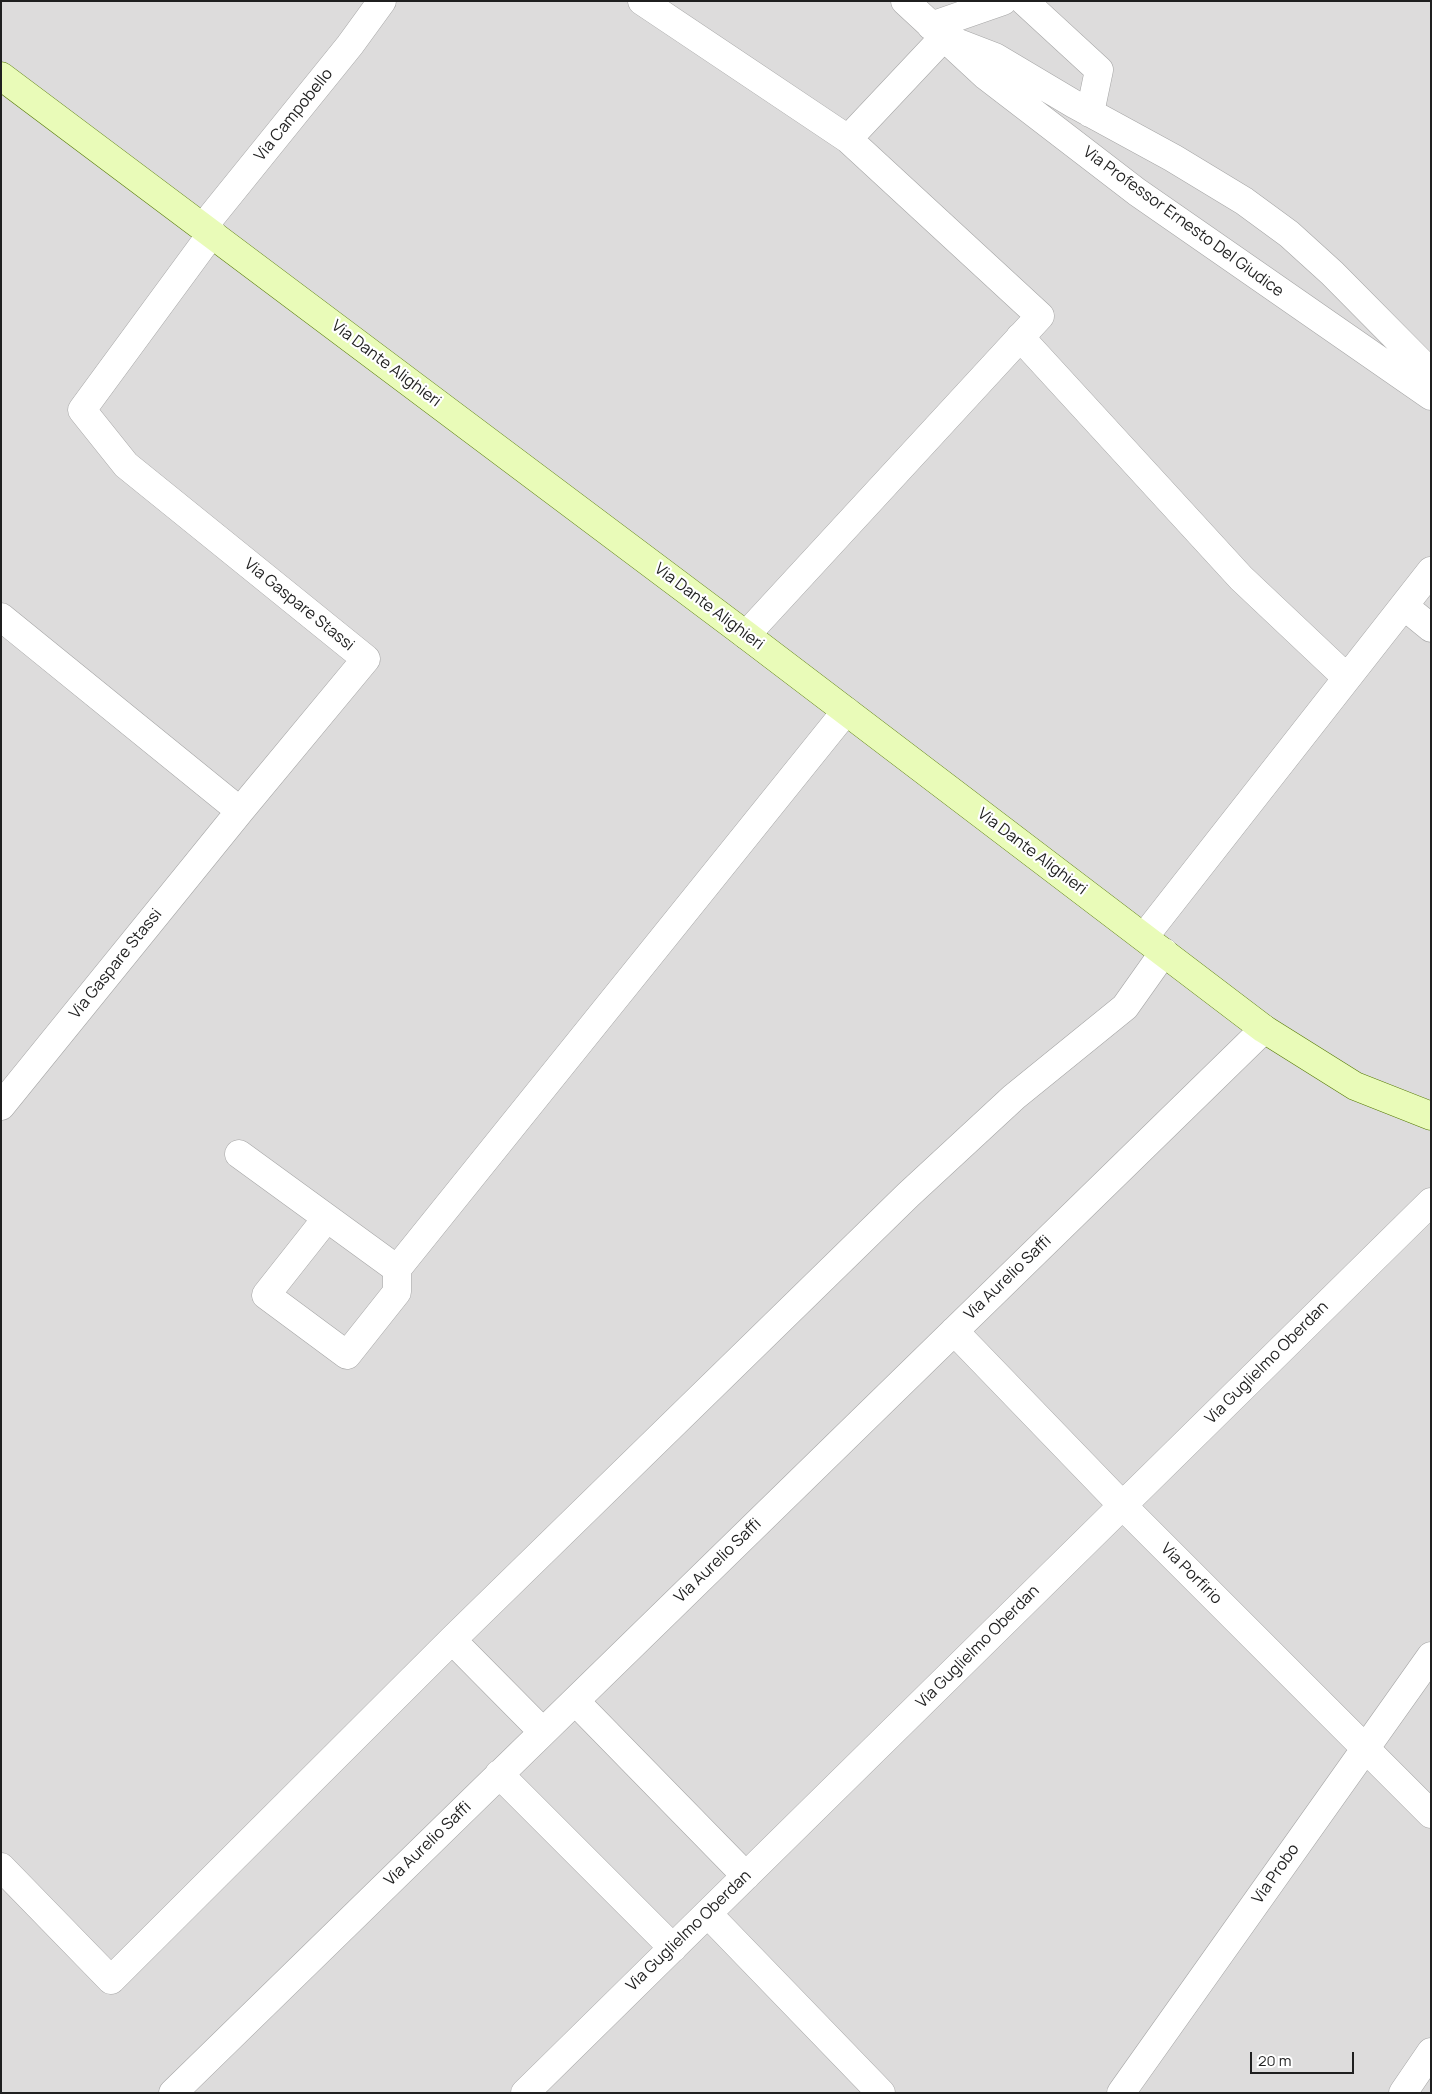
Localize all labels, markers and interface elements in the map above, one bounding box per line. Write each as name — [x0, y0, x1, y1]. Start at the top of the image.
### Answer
street label: Via Campobello — [251, 65, 337, 165]
street label: Via Professor Ernesto Del Giudice — [1079, 143, 1287, 301]
street label: Via Dante Alighieri — [327, 317, 445, 411]
street label: Via Gaspare Stassi — [240, 555, 358, 655]
street label: Via Dante Alighieri — [650, 560, 768, 654]
street label: Via Dante Alighieri — [973, 805, 1091, 899]
street label: Via Gaspare Stassi — [66, 905, 166, 1023]
street label: Via Aurelio Saffi — [961, 1232, 1055, 1324]
street label: Via Guglielmo Oberdan — [1202, 1298, 1332, 1428]
street label: Via Aurelio Saffi — [671, 1515, 765, 1607]
street label: Via Porfirio — [1156, 1539, 1226, 1609]
street label: Via Guglielmo Oberdan — [913, 1582, 1043, 1712]
street label: Via Aurelio Saffi — [381, 1798, 475, 1890]
street label: Via Probo — [1248, 1840, 1304, 1908]
street label: Via Guglielmo Oberdan — [623, 1866, 755, 1996]
scale bar — [1252, 2042, 1356, 2074]
text: 20 m — [1258, 2050, 1291, 2071]

